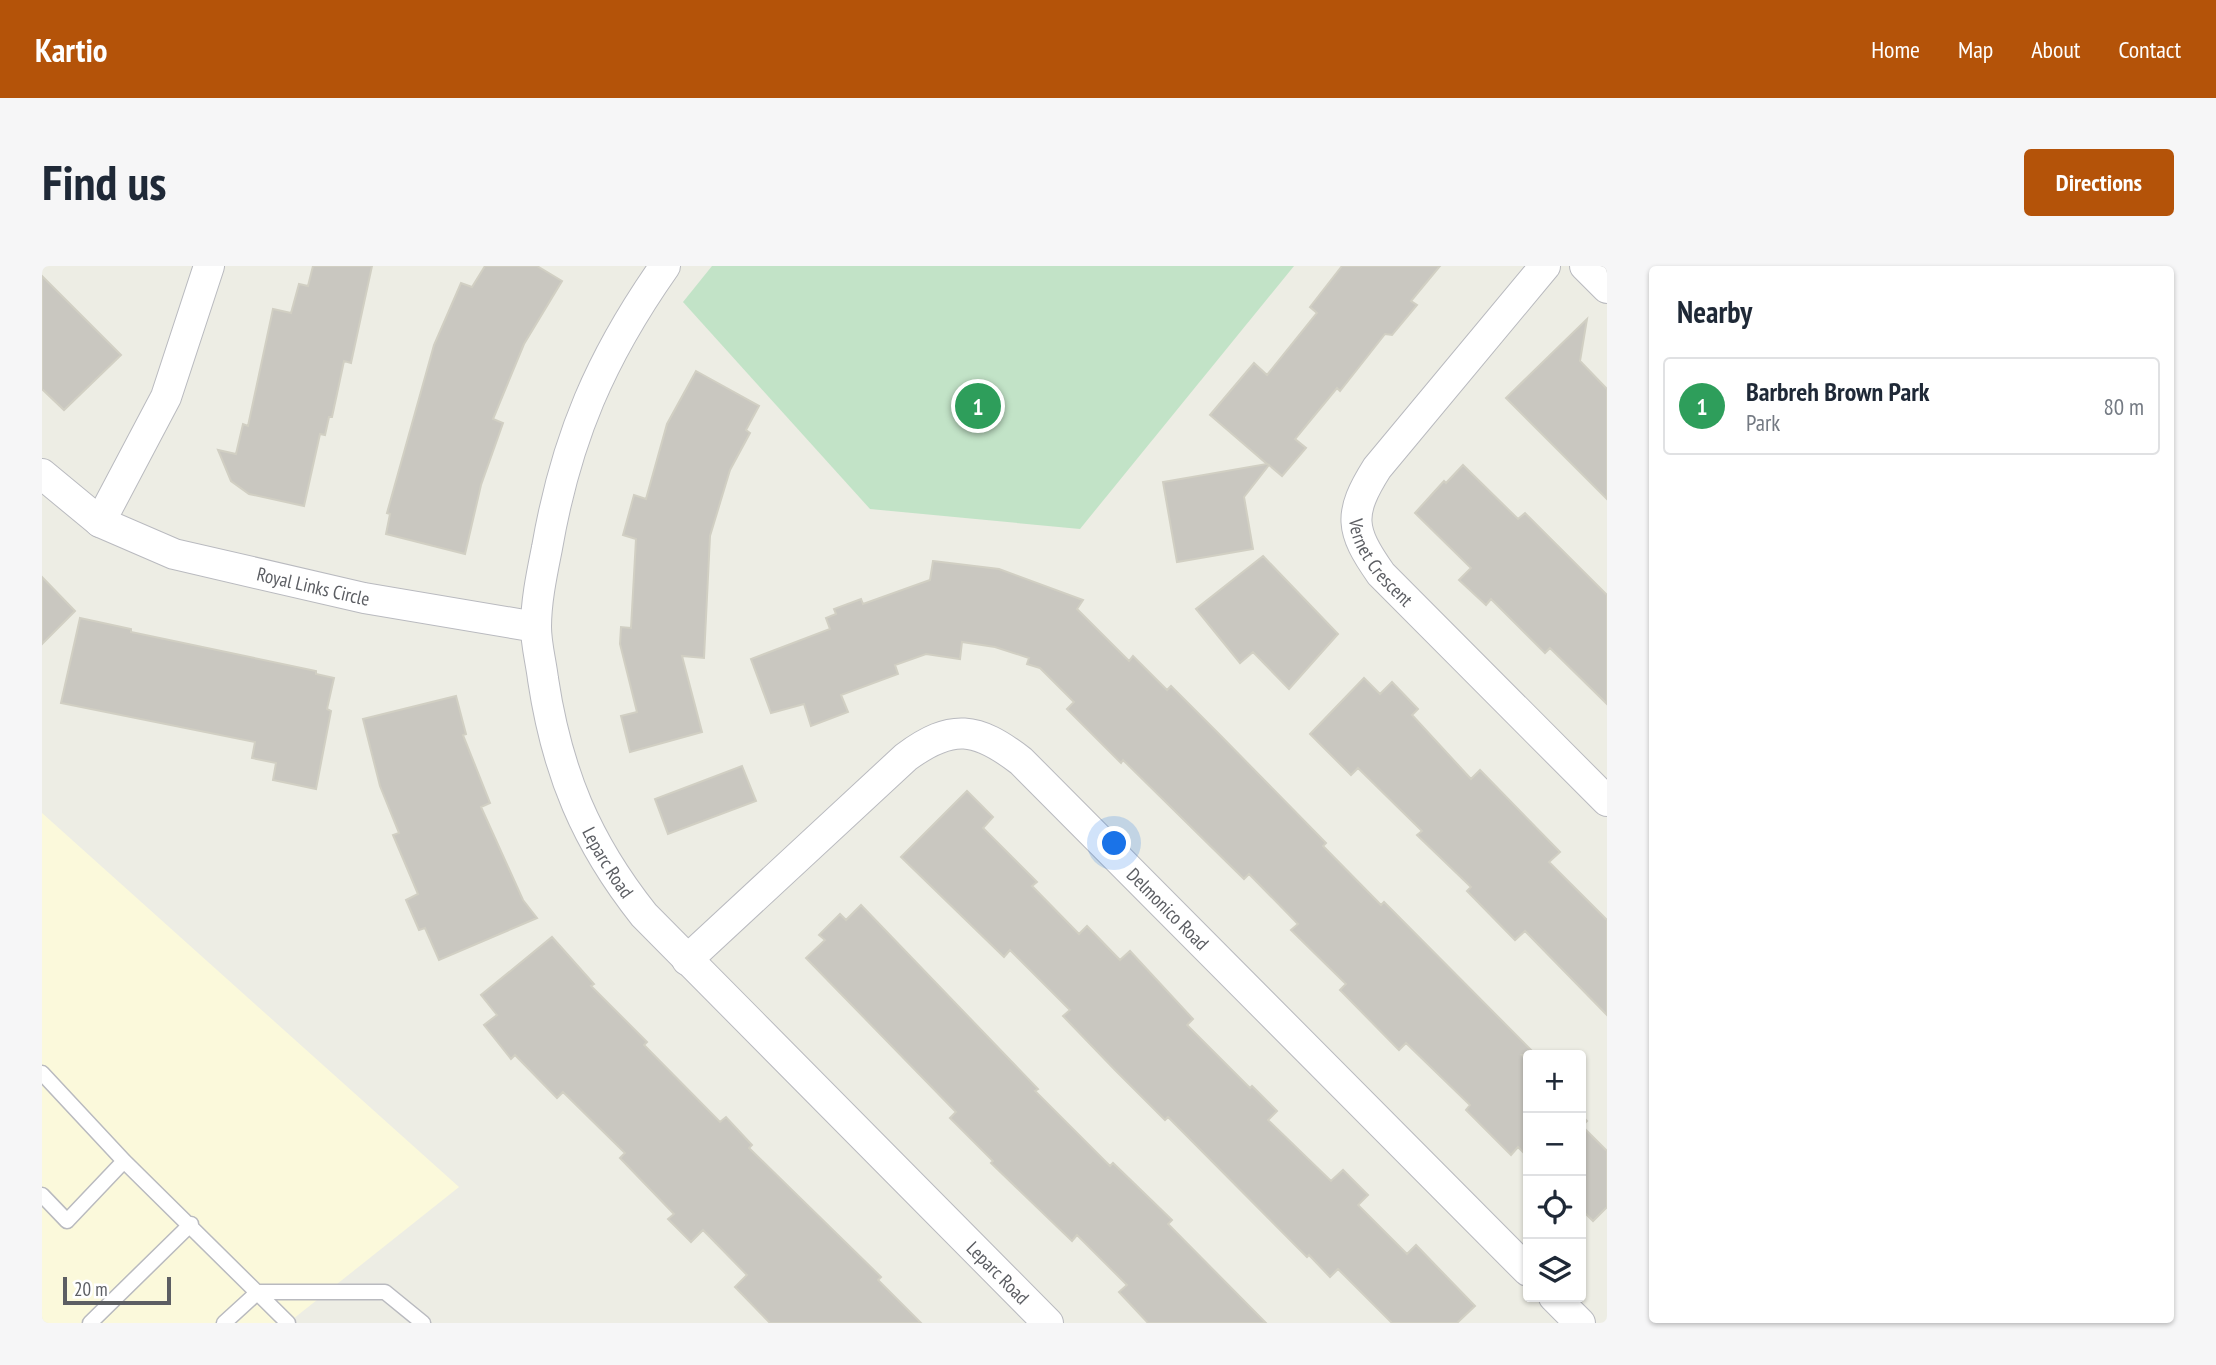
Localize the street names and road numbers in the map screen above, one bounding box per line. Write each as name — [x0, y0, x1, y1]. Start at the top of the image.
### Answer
street label: Vernet Crescent — [1344, 517, 1419, 612]
street label: Royal Links Circle — [255, 562, 372, 611]
street label: Leparc Road — [577, 823, 639, 903]
street label: Delmonico Road — [1122, 863, 1214, 955]
street label: Leparc Road — [962, 1236, 1034, 1309]

